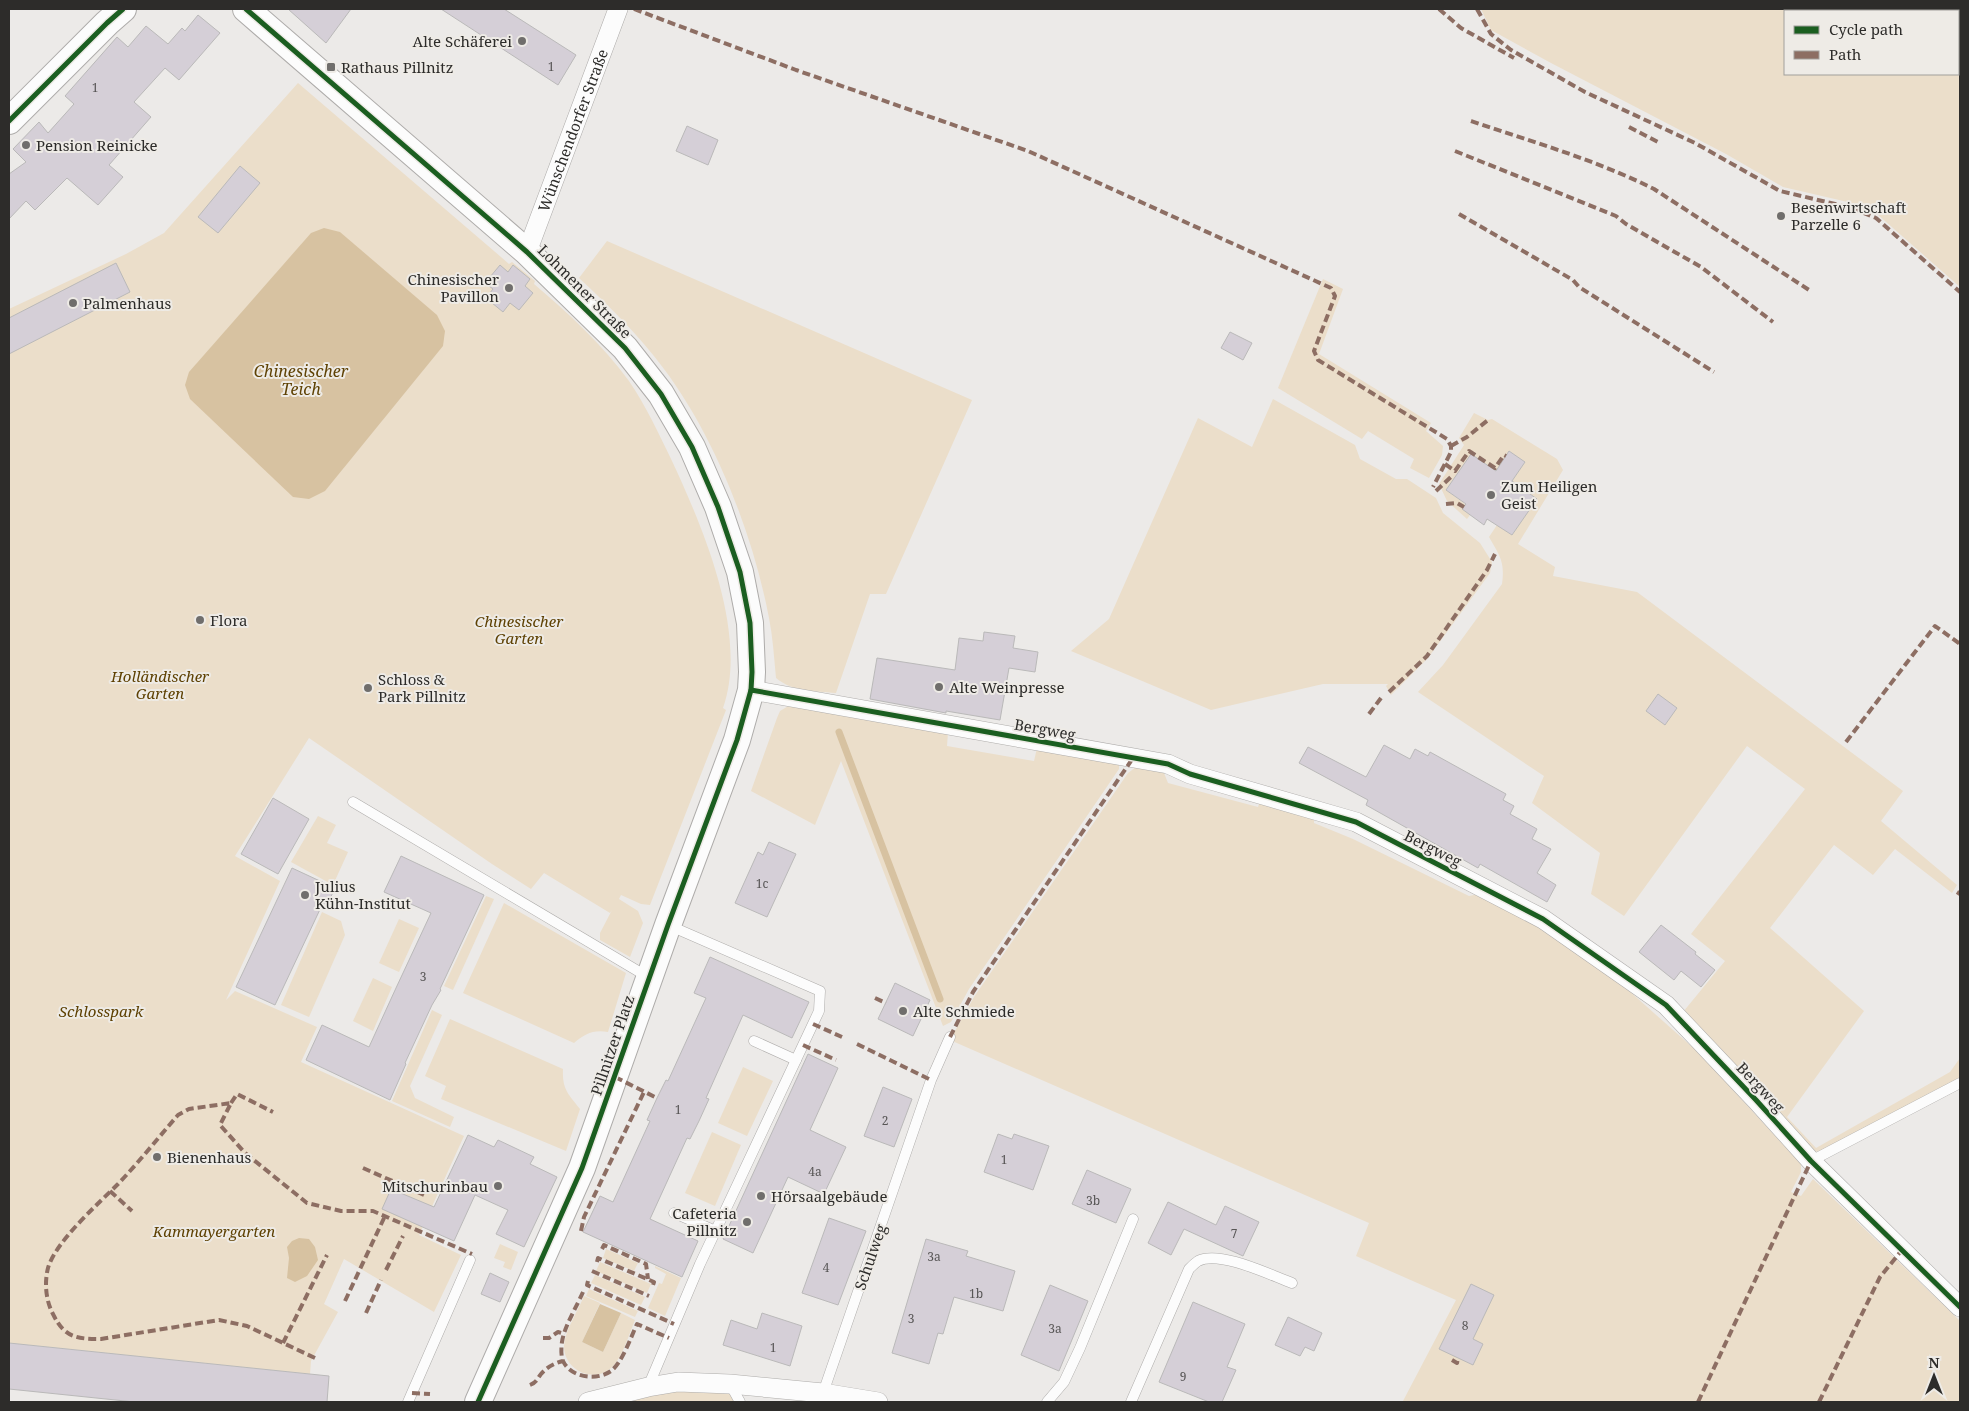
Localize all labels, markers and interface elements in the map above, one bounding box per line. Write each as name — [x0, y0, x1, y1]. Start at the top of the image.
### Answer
legend — [1784, 10, 1959, 75]
text: Cycle path — [1829, 19, 1904, 39]
place label: Alte Schäferei — [413, 31, 512, 51]
marker: Alte Schäferei — [516, 35, 528, 47]
text: Path — [1829, 44, 1862, 64]
street label: Wünschendorfer Straße — [533, 46, 612, 214]
place label: Rathaus Pillnitz — [341, 57, 453, 77]
house number: 1 — [548, 58, 554, 75]
marker: Rathaus Pillnitz — [325, 61, 337, 73]
house number: 1 — [92, 79, 98, 96]
place label: Pension Reinicke — [36, 135, 158, 155]
marker: Pension Reinicke — [20, 139, 32, 151]
place label: Besenwirtschaft Parzelle 6 — [1791, 197, 1906, 234]
marker: Besenwirtschaft Parzelle 6 — [1775, 210, 1787, 222]
street label: Lohmener Straße — [534, 240, 636, 342]
place label: Chinesischer Pavillon — [407, 269, 499, 306]
marker: Chinesischer Pavillon — [503, 282, 515, 294]
place label: Palmenhaus — [83, 293, 172, 313]
marker: Palmenhaus — [67, 297, 79, 309]
water label: Chinesischer Teich — [254, 360, 349, 400]
place label: Zum Heiligen Geist — [1501, 476, 1598, 513]
marker: Zum Heiligen Geist — [1485, 489, 1497, 501]
place label: Flora — [210, 610, 247, 630]
park label: Chinesischer Garten — [475, 611, 564, 648]
marker: Flora — [194, 614, 206, 626]
park label: Holländischer Garten — [110, 666, 210, 703]
place label: Schloss & Park Pillnitz — [378, 669, 466, 706]
place label: Alte Weinpresse — [949, 677, 1065, 697]
marker: Alte Weinpresse — [933, 681, 945, 693]
marker: Schloss & Park Pillnitz — [362, 682, 374, 694]
street label: Bergweg — [1013, 714, 1077, 744]
street label: Bergweg — [1401, 825, 1465, 871]
house number: 1c — [756, 875, 768, 892]
place label: Julius Kühn-Institut — [314, 876, 411, 913]
marker: Julius Kühn-Institut — [299, 889, 311, 901]
house number: 3 — [420, 968, 427, 985]
street label: Pillnitzer Platz — [586, 992, 638, 1098]
park label: Schlosspark — [59, 1001, 144, 1021]
place label: Alte Schmiede — [913, 1001, 1015, 1021]
marker: Alte Schmiede — [897, 1005, 909, 1017]
street label: Bergweg — [1733, 1058, 1789, 1116]
house number: 1 — [675, 1101, 681, 1118]
house number: 2 — [882, 1112, 888, 1129]
place label: Bienenhaus — [167, 1147, 252, 1167]
marker: Bienenhaus — [151, 1151, 163, 1163]
house number: 1 — [1001, 1151, 1007, 1168]
house number: 4a — [808, 1163, 822, 1180]
place label: Mitschurinbau — [382, 1176, 488, 1196]
marker: Mitschurinbau — [492, 1180, 504, 1192]
place label: Hörsaalgebäude — [771, 1186, 887, 1206]
marker: Hörsaalgebäude — [755, 1190, 767, 1202]
house number: 3b — [1086, 1192, 1100, 1209]
place label: Cafeteria Pillnitz — [672, 1203, 737, 1240]
marker: Cafeteria Pillnitz — [741, 1216, 753, 1228]
park label: Kammayergarten — [152, 1221, 275, 1241]
street label: Schulweg — [849, 1221, 891, 1293]
house number: 7 — [1231, 1225, 1238, 1242]
house number: 3a — [927, 1248, 941, 1265]
house number: 4 — [823, 1259, 830, 1276]
house number: 1b — [969, 1285, 983, 1302]
house number: 3 — [908, 1310, 915, 1327]
house number: 8 — [1462, 1317, 1469, 1334]
house number: 3a — [1048, 1320, 1062, 1337]
house number: 1 — [770, 1339, 776, 1356]
north arrow — [1909, 1351, 1959, 1401]
text: N — [1928, 1353, 1940, 1372]
house number: 9 — [1180, 1368, 1186, 1385]

